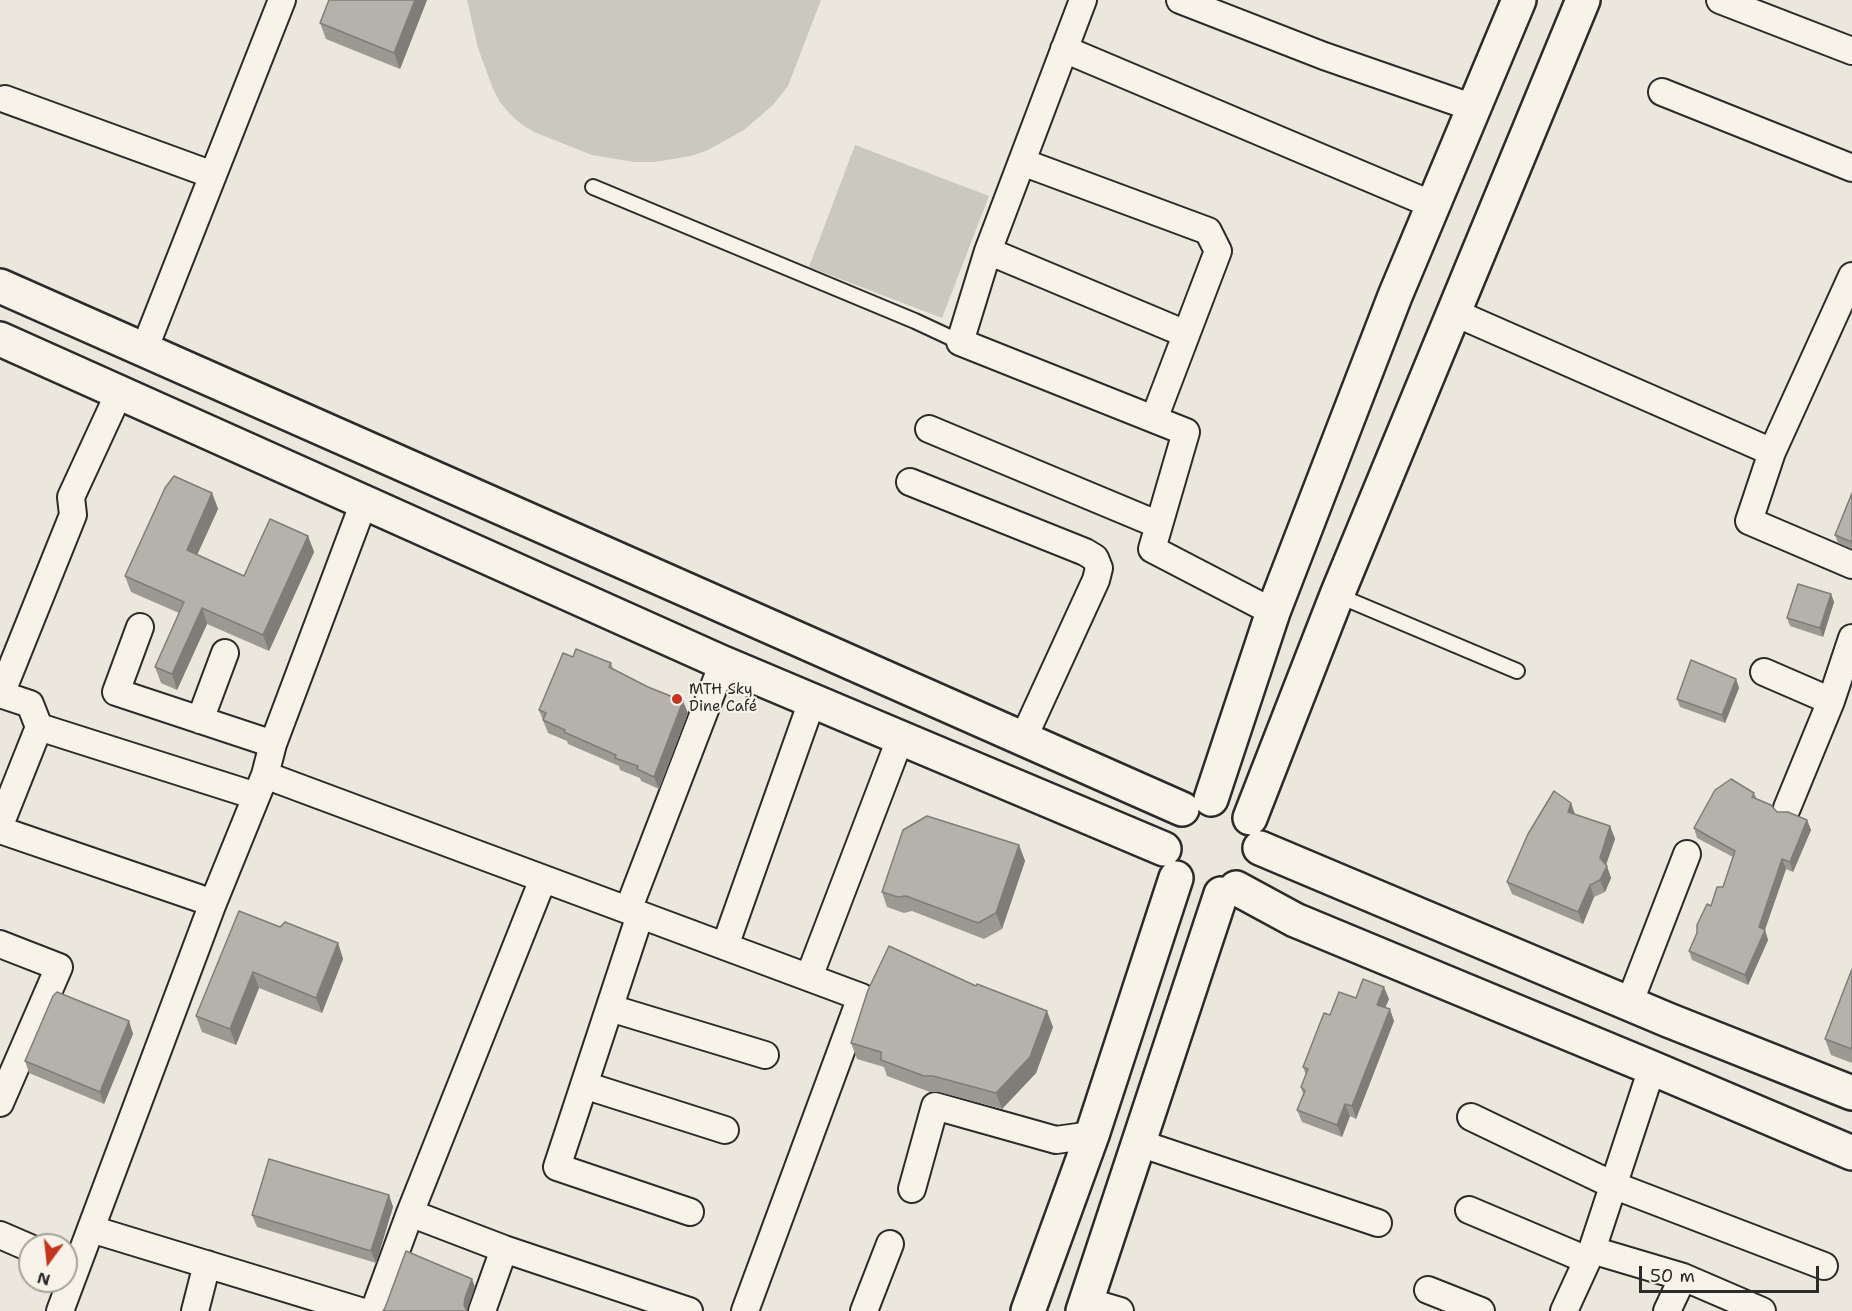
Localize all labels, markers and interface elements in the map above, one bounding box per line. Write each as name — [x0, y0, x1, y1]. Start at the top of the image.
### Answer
place label: MTH Sky Dine Café — [689, 681, 757, 716]
marker: MTH Sky Dine Café — [670, 692, 684, 706]
north arrow — [18, 1233, 78, 1293]
scale bar — [1642, 1254, 1822, 1292]
text: 50 m — [1650, 1264, 1695, 1288]
text: N — [35, 1267, 53, 1291]

